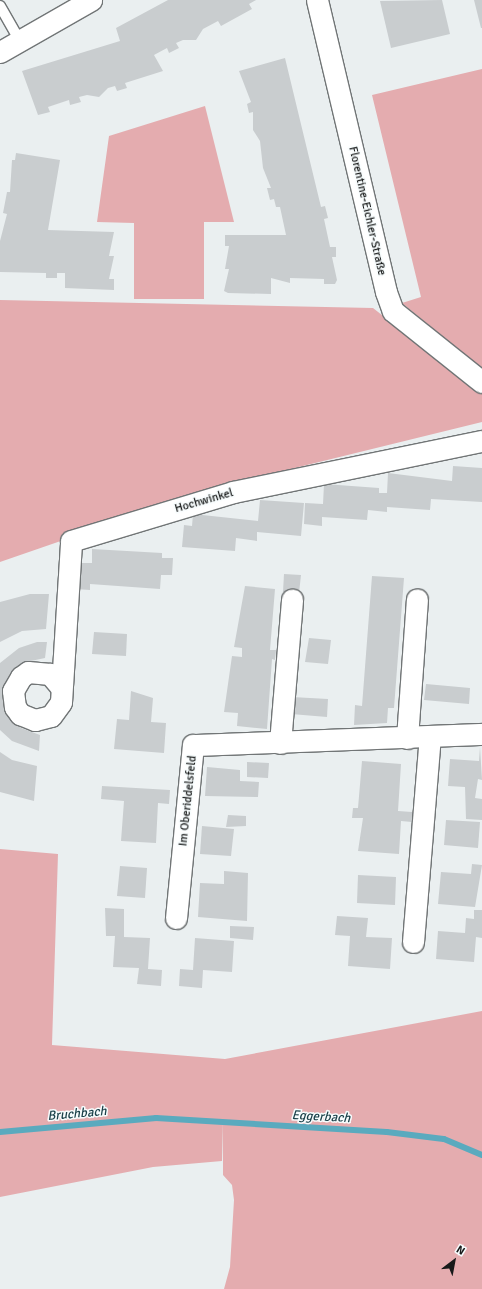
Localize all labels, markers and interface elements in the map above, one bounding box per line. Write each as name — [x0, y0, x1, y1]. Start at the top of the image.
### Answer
street label: Florentine-Eichler-Straße — [345, 145, 389, 277]
street label: Hochwinkel — [173, 486, 235, 516]
street label: Im Oberiddelsfeld — [176, 755, 200, 847]
water label: Bruchbach — [47, 1104, 107, 1124]
water label: Eggerbach — [291, 1108, 351, 1126]
north arrow — [434, 1241, 474, 1281]
text: N — [454, 1243, 467, 1258]

